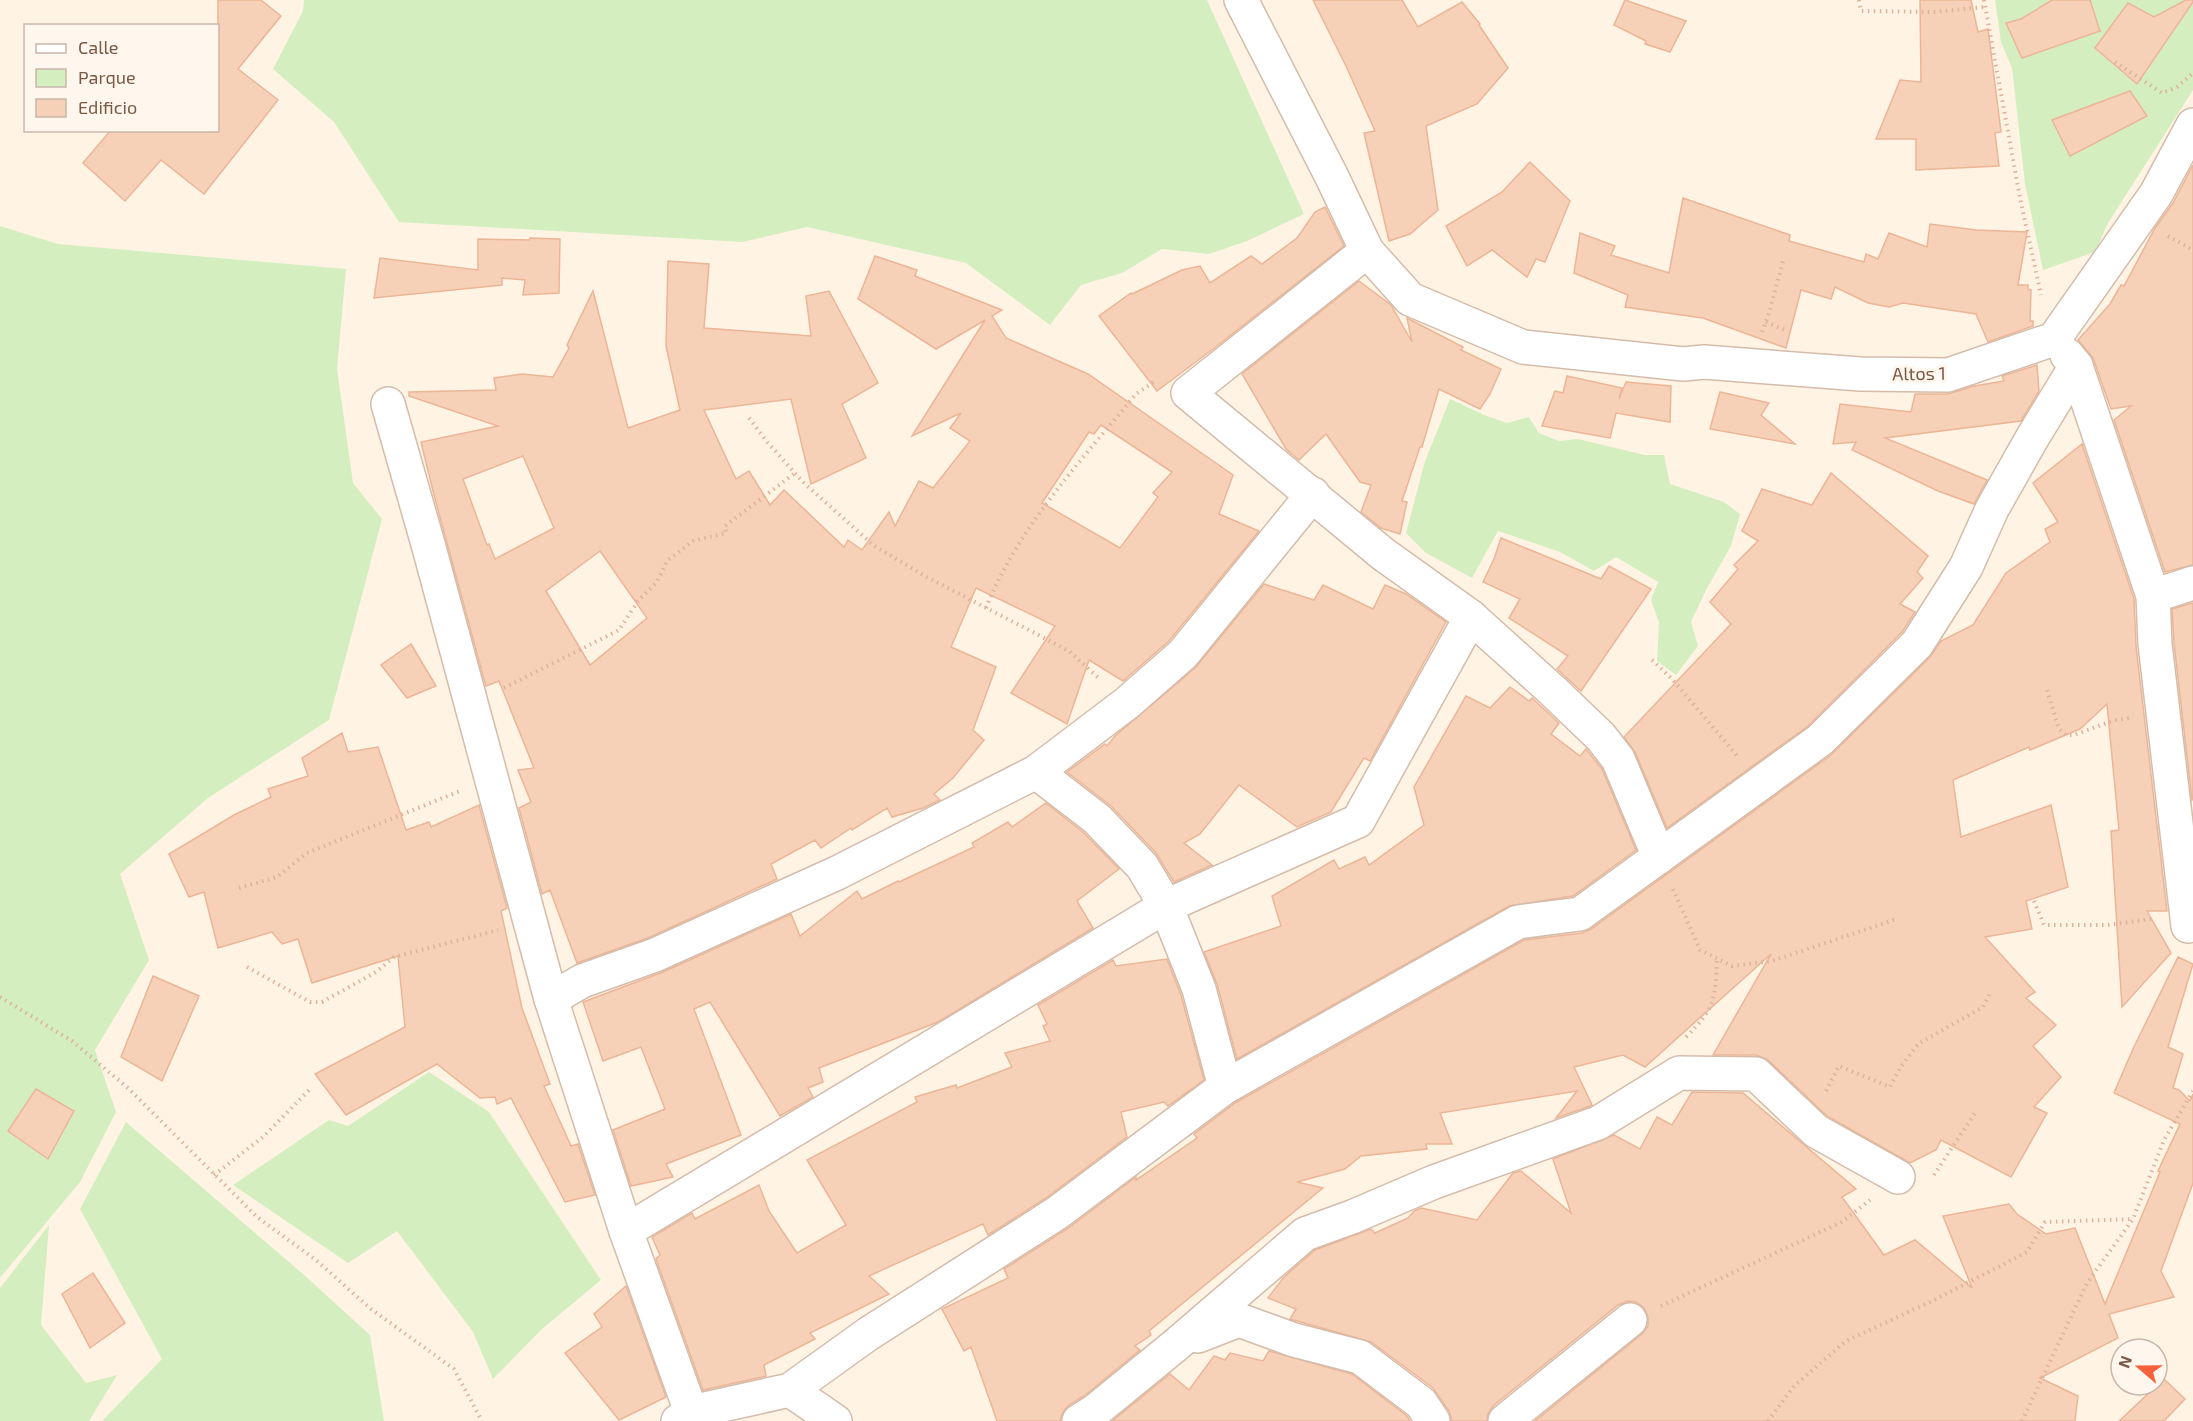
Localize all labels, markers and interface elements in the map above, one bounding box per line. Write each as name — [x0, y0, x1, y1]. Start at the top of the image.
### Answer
legend — [24, 24, 219, 132]
text: Calle — [78, 36, 119, 58]
text: Parque — [78, 66, 136, 88]
text: Edificio — [78, 96, 137, 118]
street label: Altos 1 — [1892, 362, 1946, 384]
north arrow — [2109, 1337, 2169, 1397]
text: N — [2114, 1353, 2135, 1370]

